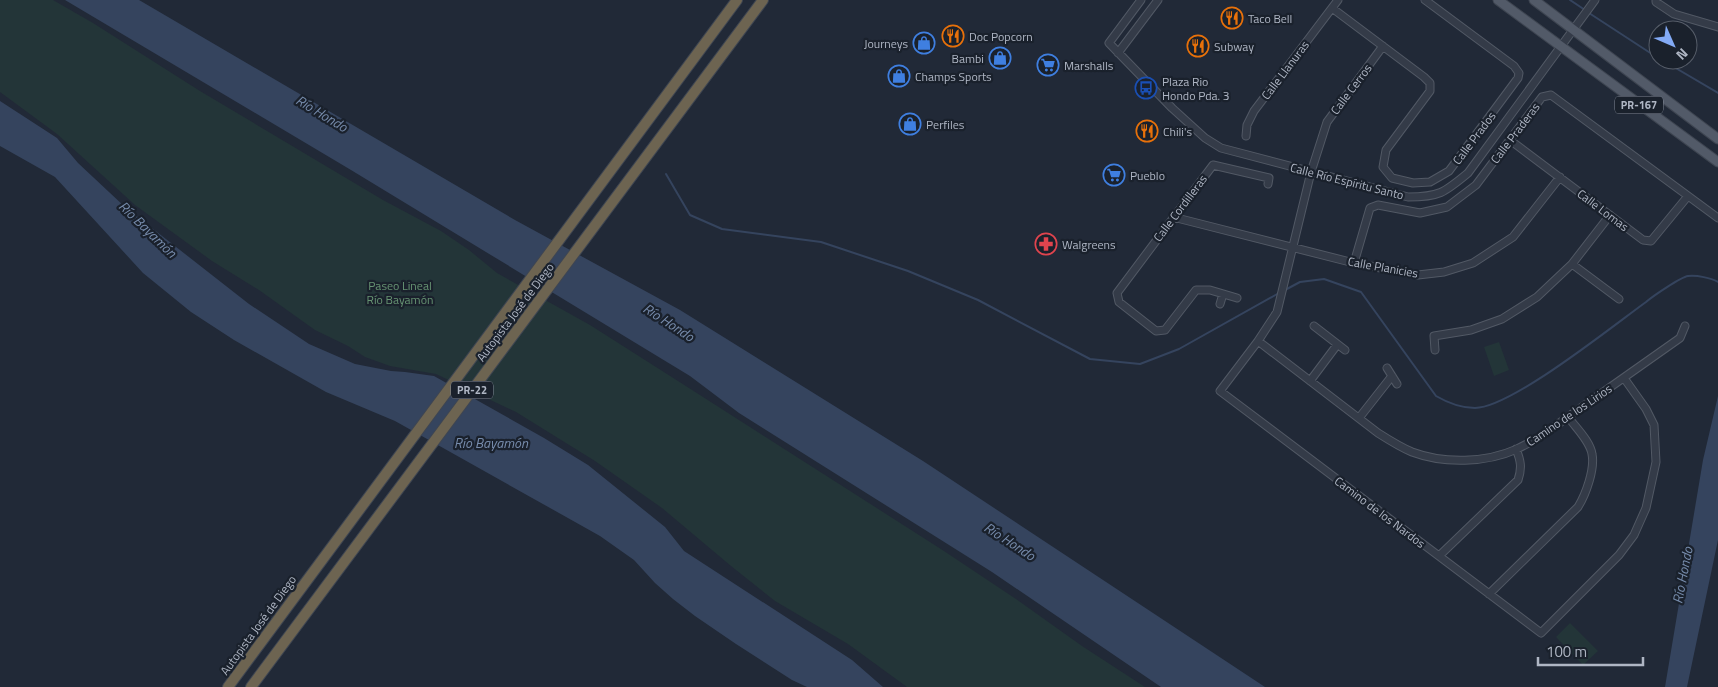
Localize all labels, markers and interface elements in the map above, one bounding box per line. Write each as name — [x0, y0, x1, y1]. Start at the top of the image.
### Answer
restaurant icon: Taco Bell — [1220, 6, 1244, 30]
place label: Taco Bell — [1248, 9, 1292, 28]
north arrow — [1648, 20, 1698, 70]
restaurant icon: Doc Popcorn — [941, 24, 965, 48]
place label: Doc Popcorn — [969, 27, 1033, 46]
shop icon: Journeys — [912, 31, 936, 55]
place label: Journeys — [864, 34, 908, 53]
restaurant icon: Subway — [1186, 34, 1210, 58]
street label: Calle Llanuras — [1256, 36, 1314, 104]
place label: Subway — [1214, 37, 1254, 56]
text: N — [1672, 44, 1693, 65]
shop icon: Bambi — [988, 46, 1012, 70]
place label: Bambi — [952, 49, 984, 68]
supermarket icon: Marshalls — [1036, 53, 1060, 77]
place label: Marshalls — [1064, 56, 1114, 75]
street label: Calle Cerros — [1326, 59, 1377, 118]
shop icon: Champs Sports — [887, 64, 911, 88]
place label: Champs Sports — [915, 67, 992, 86]
place label: Plaza Rio Hondo Pda. 3 — [1162, 72, 1230, 105]
bus stop icon: Plaza Rio Hondo Pda. 3 — [1134, 76, 1158, 100]
water label: Río Hondo — [292, 89, 353, 137]
road number: PR-167 — [1615, 96, 1663, 114]
street label: Calle Praderas — [1486, 98, 1545, 168]
street label: Calle Prados — [1448, 107, 1501, 169]
shop icon: Perfiles — [898, 112, 922, 136]
place label: Perfiles — [926, 115, 965, 134]
restaurant icon: Chili's — [1135, 119, 1159, 143]
place label: Chili's — [1163, 122, 1192, 141]
street label: Calle Río Espíritu Santo — [1288, 158, 1406, 204]
supermarket icon: Pueblo — [1102, 163, 1126, 187]
place label: Pueblo — [1130, 166, 1165, 185]
street label: Calle Cordilleras — [1148, 170, 1212, 246]
street label: Calle Lomas — [1573, 184, 1633, 236]
water label: Río Bayamón — [114, 196, 183, 263]
pharmacy icon: Walgreens — [1034, 232, 1058, 256]
place label: Walgreens — [1062, 235, 1116, 254]
street label: Calle Planicies — [1346, 251, 1420, 283]
street label: Autopista José de Diego — [471, 259, 559, 365]
park label: Paseo Lineal Río Bayamón — [367, 276, 433, 309]
water label: Río Hondo — [639, 298, 700, 347]
street label: Camino de los Lirios — [1522, 379, 1616, 451]
road number: PR-22 — [451, 382, 493, 398]
water label: Río Bayamón — [454, 432, 529, 453]
street label: Camino de los Nardos — [1331, 471, 1430, 553]
water label: Río Hondo — [980, 517, 1041, 566]
water label: Río Hondo — [1666, 544, 1698, 605]
street label: Autopista José de Diego — [215, 571, 301, 679]
scale bar — [1538, 634, 1643, 666]
text: 100 m — [1546, 640, 1587, 663]

